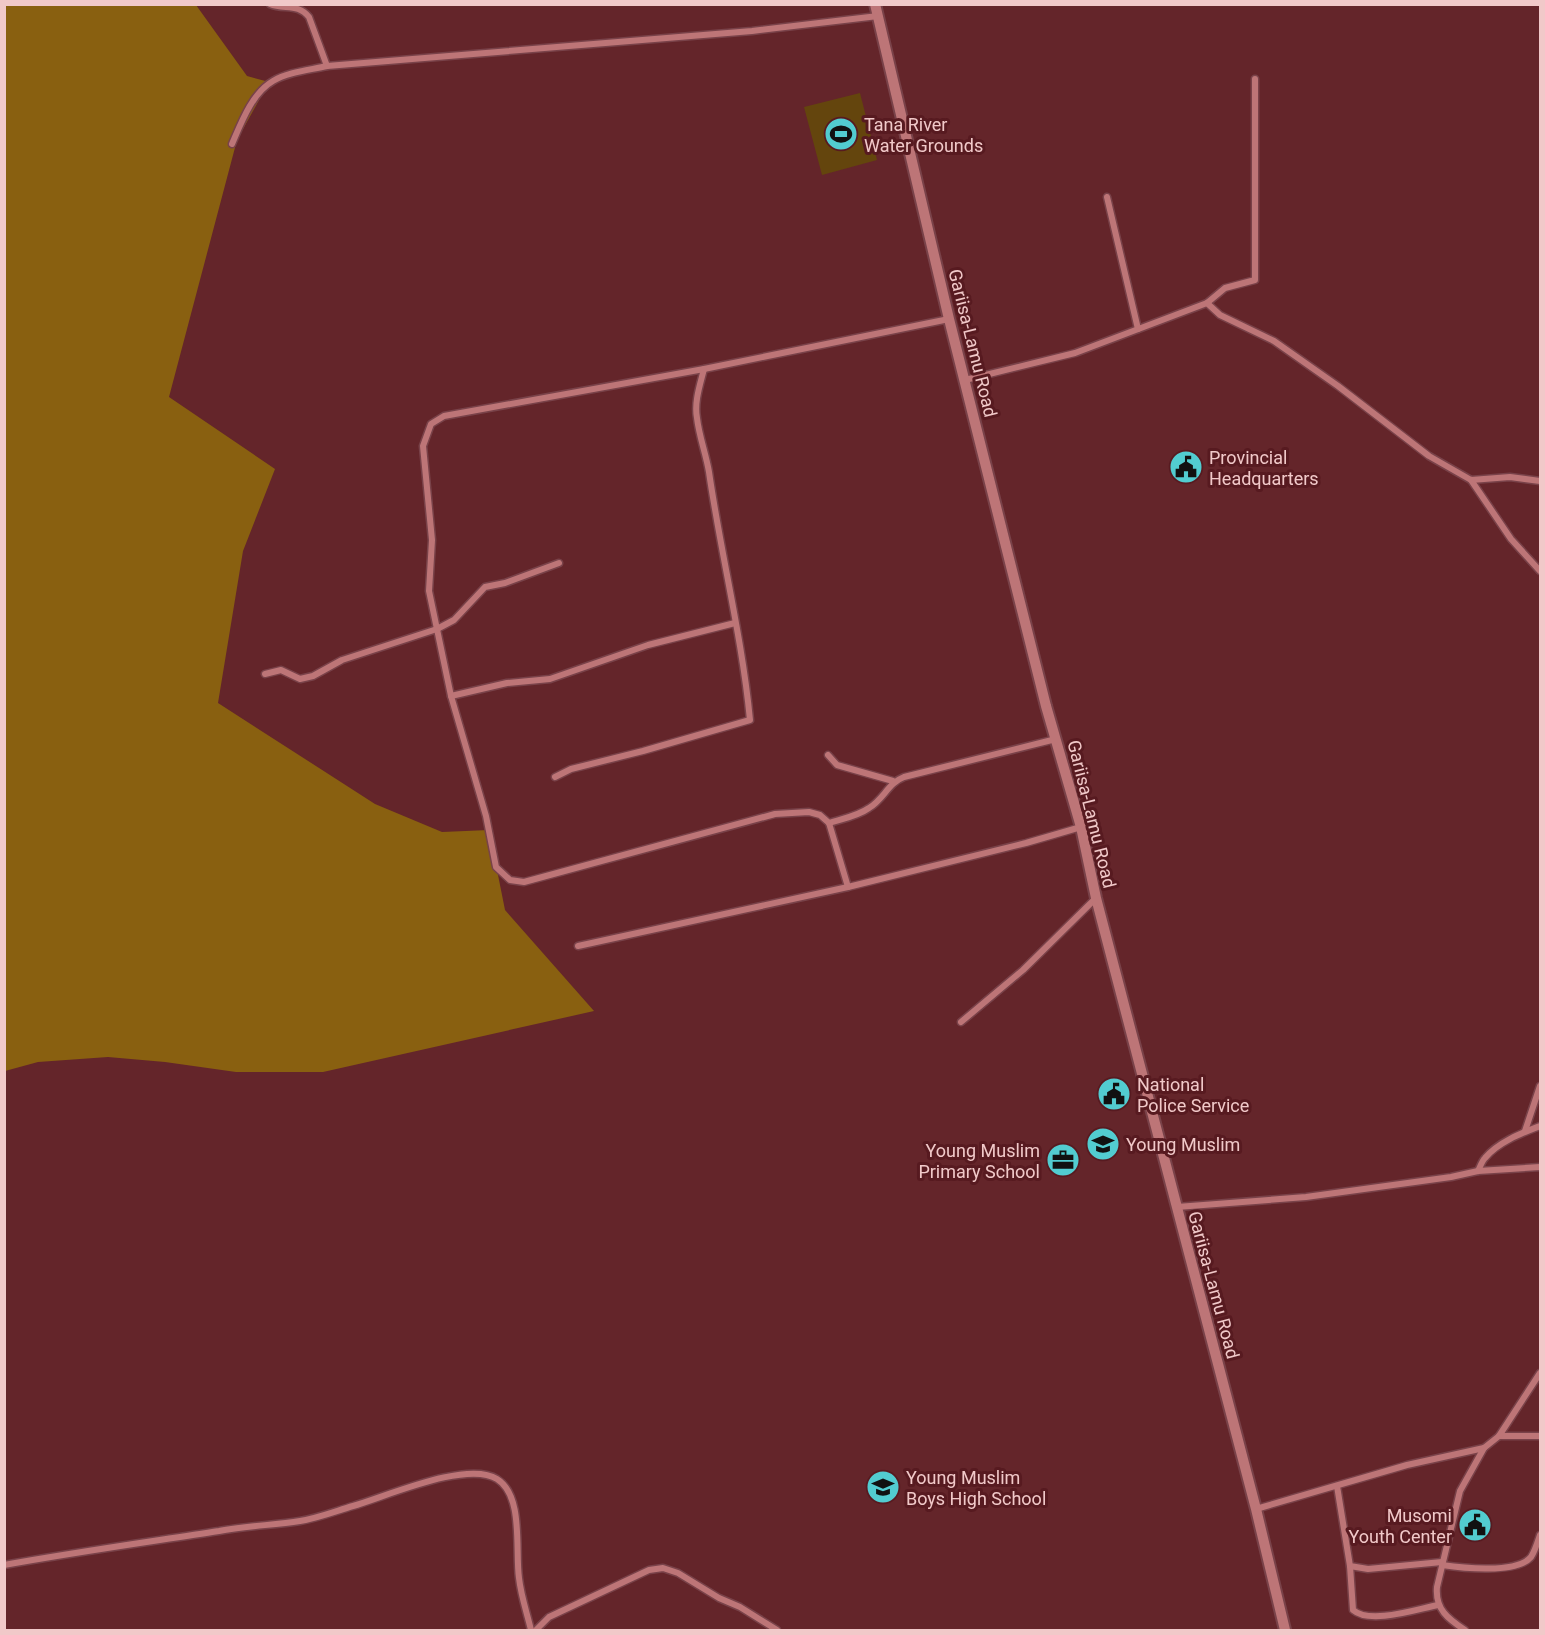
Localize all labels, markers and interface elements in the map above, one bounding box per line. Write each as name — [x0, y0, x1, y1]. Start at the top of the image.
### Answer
place label: Tana River Water Grounds — [864, 114, 983, 156]
sports icon: Tana River Water Grounds — [823, 116, 859, 152]
street label: Gariisa-Lamu Road — [944, 267, 1002, 419]
place label: Provincial Headquarters — [1209, 447, 1319, 489]
public building icon: Provincial Headquarters — [1168, 449, 1204, 485]
street label: Gariisa-Lamu Road — [1063, 738, 1121, 890]
place label: National Police Service — [1137, 1074, 1249, 1116]
public building icon: National Police Service — [1096, 1076, 1132, 1112]
school or university icon: Young Muslim — [1085, 1126, 1121, 1162]
place label: Young Muslim — [1126, 1134, 1240, 1155]
place label: Young Muslim Primary School — [918, 1140, 1040, 1182]
office icon: Young Muslim Primary School — [1045, 1142, 1081, 1178]
street label: Gariisa-Lamu Road — [1184, 1209, 1244, 1361]
place label: Young Muslim Boys High School — [906, 1467, 1046, 1509]
school or university icon: Young Muslim Boys High School — [865, 1469, 901, 1505]
place label: Musomi Youth Center — [1349, 1505, 1452, 1547]
public building icon: Musomi Youth Center — [1457, 1507, 1493, 1543]

